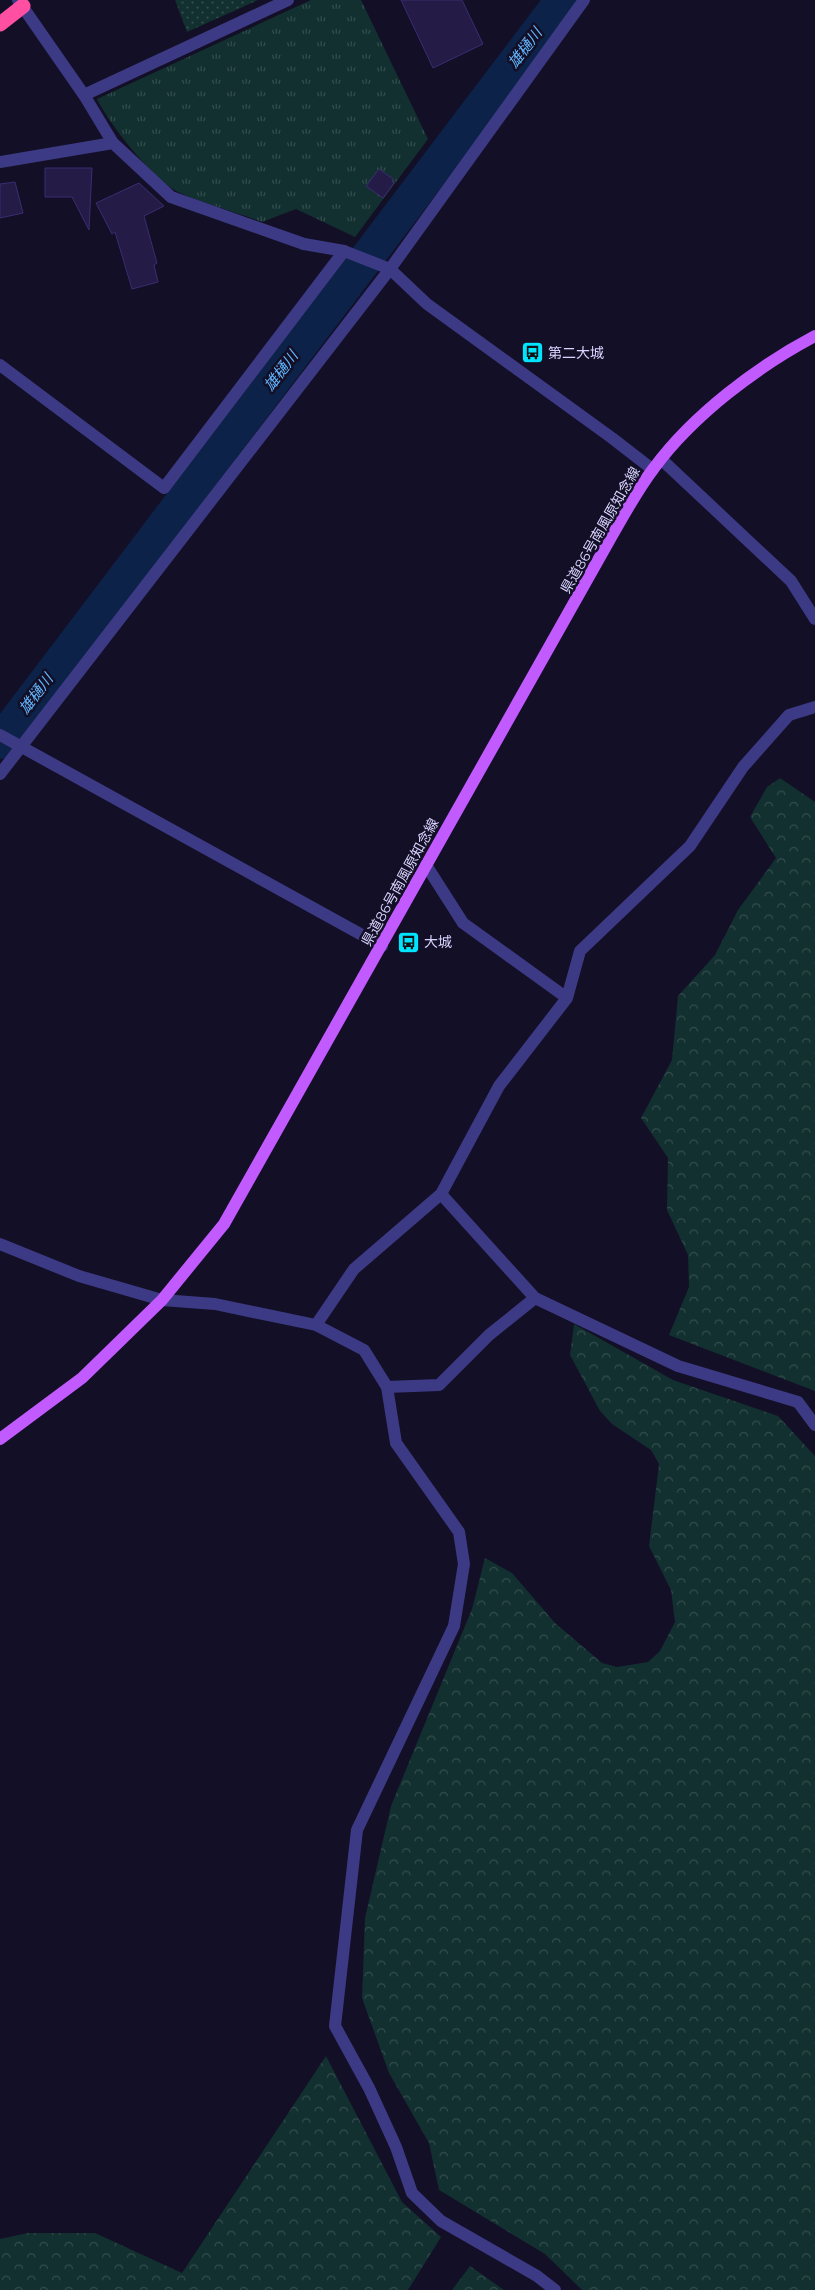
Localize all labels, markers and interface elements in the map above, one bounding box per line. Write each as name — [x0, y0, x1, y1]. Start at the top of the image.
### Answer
water label: 雄樋川 — [503, 22, 547, 71]
bus stop icon: 第二大城 — [520, 341, 544, 365]
place label: 第二大城 — [548, 344, 604, 362]
water label: 雄樋川 — [259, 345, 303, 394]
street label: 県道86号南風原知念線 — [556, 463, 644, 597]
water label: 雄樋川 — [14, 668, 58, 717]
street label: 県道86号南風原知念線 — [357, 815, 443, 949]
bus stop icon: 大城 — [396, 930, 420, 954]
place label: 大城 — [424, 933, 452, 951]

